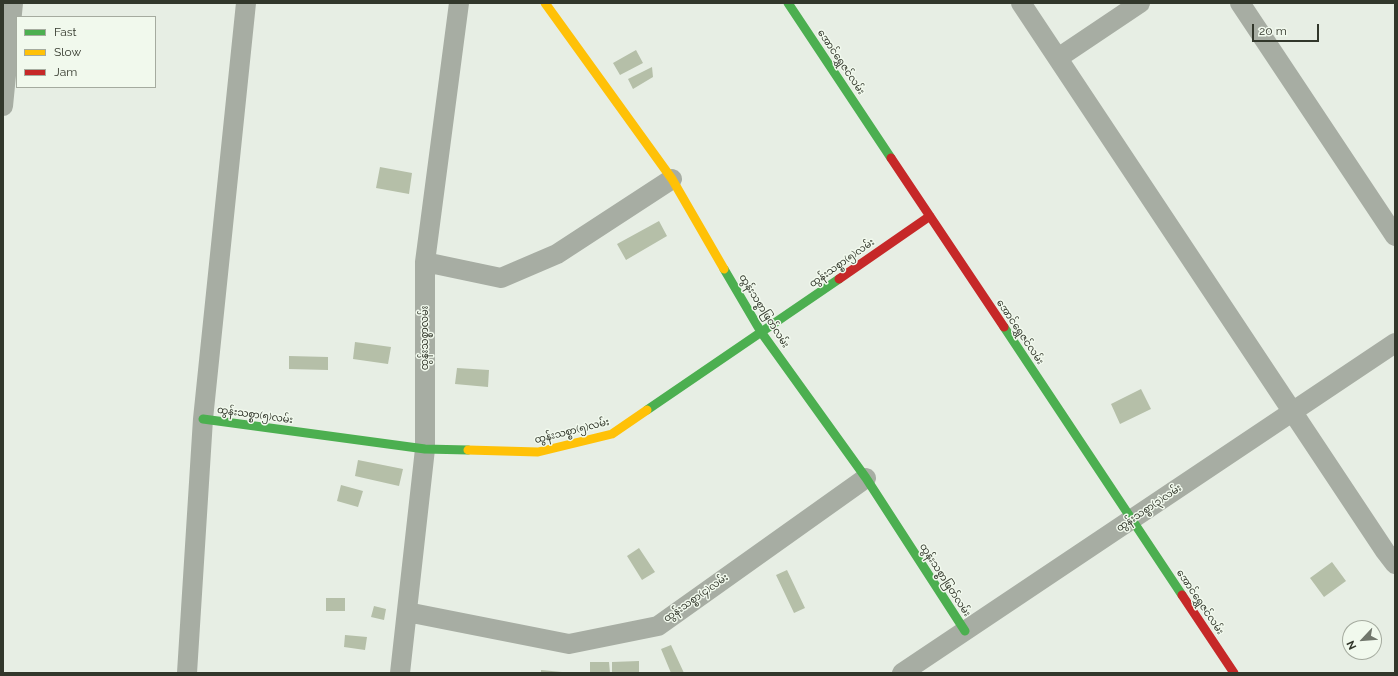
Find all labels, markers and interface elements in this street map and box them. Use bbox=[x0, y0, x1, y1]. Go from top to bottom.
legend bbox=[16, 16, 156, 88]
scale bar bbox=[1254, 16, 1321, 42]
text: 20 m bbox=[1259, 24, 1287, 38]
text: Fast bbox=[54, 25, 77, 39]
street label: အောင်ရွှေဇင်လမ်း bbox=[815, 27, 867, 97]
text: Slow bbox=[54, 45, 81, 59]
text: Jam bbox=[54, 65, 77, 79]
street label: ထွန်းသစ္စာ(၅)လမ်း bbox=[807, 236, 877, 290]
street label: ထွန်းသစ္စာဖြတ်လမ်း bbox=[736, 272, 792, 350]
street label: အောင်ရွှေဇင်လမ်း bbox=[994, 297, 1046, 367]
street label: ထွန်းသစ္စာလမ်း bbox=[419, 306, 431, 370]
street label: ထွန်းသစ္စာ(၅)လမ်း bbox=[216, 404, 294, 426]
street label: ထွန်းသစ္စာ(၅)လမ်း bbox=[533, 416, 611, 446]
street label: ထွန်းသစ္စာ(၃)လမ်း bbox=[1114, 482, 1184, 534]
street label: ထွန်းသစ္စာဖြတ်လမ်း bbox=[917, 541, 973, 619]
street label: အောင်ရွှေဇင်လမ်း bbox=[1174, 567, 1226, 637]
street label: ထွန်းသစ္စာ(၄)လမ်း bbox=[661, 571, 731, 625]
north arrow bbox=[1342, 620, 1382, 660]
text: N bbox=[1344, 638, 1359, 652]

